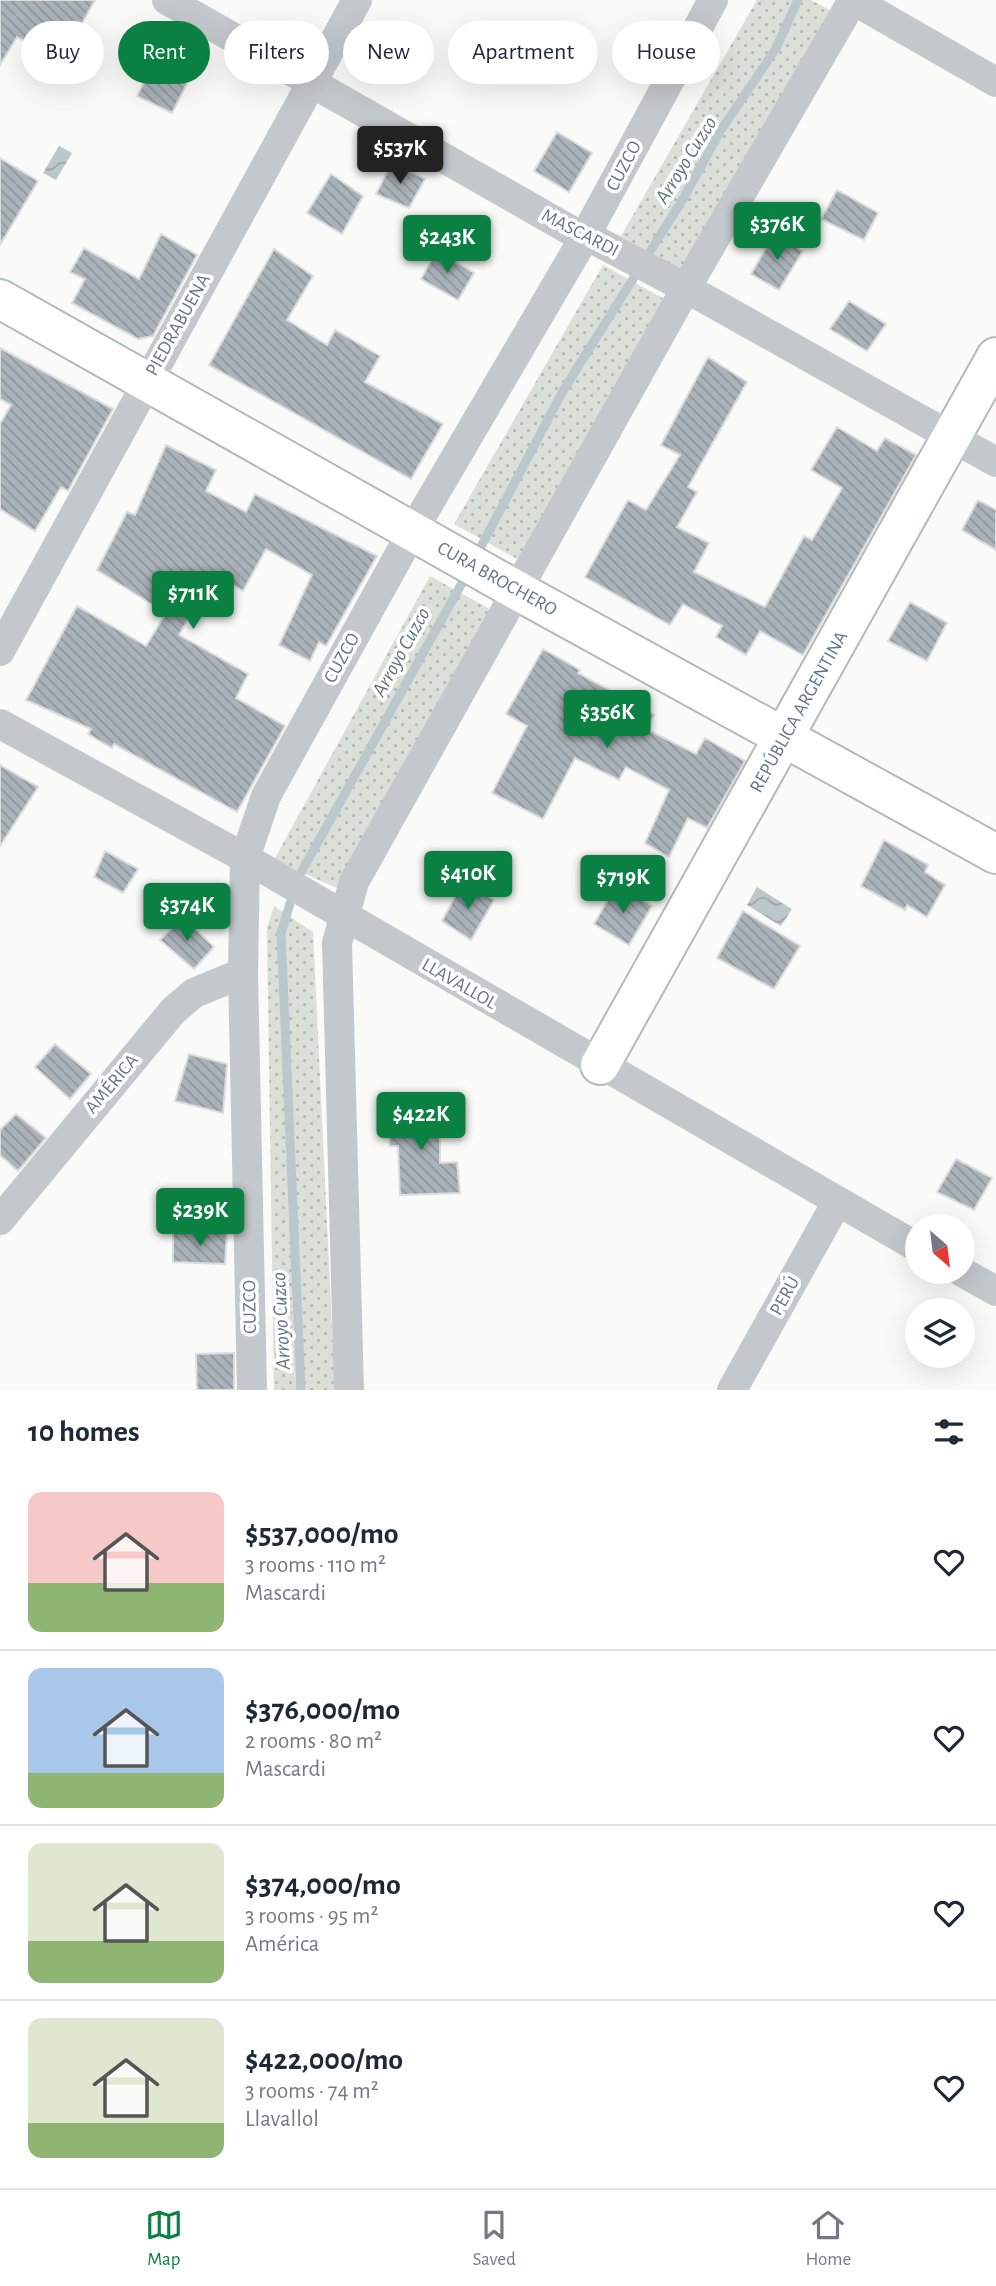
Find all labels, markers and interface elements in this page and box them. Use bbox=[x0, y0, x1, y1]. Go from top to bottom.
chip: Buy bbox=[21, 21, 104, 84]
chip: Rent bbox=[118, 21, 210, 84]
chip: Filters bbox=[224, 21, 329, 84]
chip: New bbox=[343, 21, 434, 84]
chip: Apartment bbox=[448, 21, 598, 84]
chip: House bbox=[612, 21, 720, 84]
water label: Arroyo Cuzco bbox=[651, 113, 721, 208]
pin: $537K bbox=[351, 127, 449, 186]
text: $537K bbox=[373, 137, 427, 160]
street label: CUZCO bbox=[603, 138, 645, 194]
pin: $376K bbox=[728, 202, 826, 262]
street label: MASCARDI bbox=[538, 206, 622, 260]
text: $376K bbox=[750, 213, 804, 236]
pin: $243K bbox=[398, 216, 496, 275]
text: $243K bbox=[419, 226, 475, 249]
street label: PIEDRABUENA bbox=[142, 271, 214, 379]
street label: CURA BROCHERO bbox=[434, 538, 560, 620]
pin: $711K bbox=[144, 572, 242, 631]
text: $711K bbox=[168, 582, 218, 605]
water label: Arroyo Cuzco bbox=[368, 604, 434, 701]
street label: REPÚBLICA ARGENTINA bbox=[745, 627, 851, 796]
street label: CUZCO bbox=[321, 630, 363, 686]
pin: $356K bbox=[558, 690, 656, 750]
text: $356K bbox=[580, 701, 634, 724]
pin: $410K bbox=[419, 852, 517, 911]
pin: $719K bbox=[574, 856, 672, 915]
text: $410K bbox=[440, 862, 496, 885]
text: $719K bbox=[596, 866, 650, 889]
pin: $374K bbox=[138, 884, 236, 943]
text: $374K bbox=[159, 894, 215, 917]
street label: LLAVALLOL bbox=[418, 955, 500, 1013]
street label: AMÉRICA bbox=[80, 1049, 142, 1117]
pin: $422K bbox=[372, 1092, 470, 1152]
text: $422K bbox=[392, 1103, 450, 1126]
pin: $239K bbox=[151, 1188, 249, 1248]
text: $239K bbox=[172, 1199, 228, 1222]
north arrow bbox=[905, 1214, 975, 1284]
map controls bbox=[905, 1214, 975, 1368]
water label: Arroyo Cuzco bbox=[268, 1272, 294, 1371]
street label: PERÚ bbox=[765, 1272, 803, 1319]
street label: CUZCO bbox=[240, 1280, 260, 1334]
button: layers bbox=[905, 1298, 975, 1368]
icon: filters bbox=[930, 1413, 968, 1451]
text: 10 homes bbox=[28, 1417, 139, 1447]
text: $537,000/mo bbox=[245, 1519, 399, 1549]
icon: home bbox=[84, 1520, 168, 1604]
icon: heart bbox=[930, 1543, 968, 1581]
text: 3 rooms · 110 m² bbox=[245, 1554, 386, 1577]
text: Mascardi bbox=[245, 1582, 326, 1605]
text: $376,000/mo bbox=[245, 1695, 400, 1725]
icon: home bbox=[84, 1696, 168, 1780]
icon: heart bbox=[930, 1719, 968, 1757]
text: 2 rooms · 80 m² bbox=[245, 1730, 382, 1753]
text: Mascardi bbox=[245, 1758, 326, 1781]
text: $374,000/mo bbox=[245, 1870, 401, 1900]
icon: home bbox=[84, 1871, 168, 1955]
icon: heart bbox=[930, 1894, 968, 1932]
text: 3 rooms · 95 m² bbox=[245, 1905, 378, 1928]
text: América bbox=[245, 1933, 319, 1956]
text: $422,000/mo bbox=[245, 2045, 403, 2075]
icon: home bbox=[84, 2046, 168, 2130]
icon: heart bbox=[930, 2069, 968, 2107]
text: 3 rooms · 74 m² bbox=[245, 2080, 379, 2103]
text: Llavallol bbox=[245, 2108, 319, 2131]
tab: Map bbox=[145, 2206, 183, 2271]
tab: Saved bbox=[472, 2206, 516, 2271]
tab: Home bbox=[805, 2206, 851, 2271]

